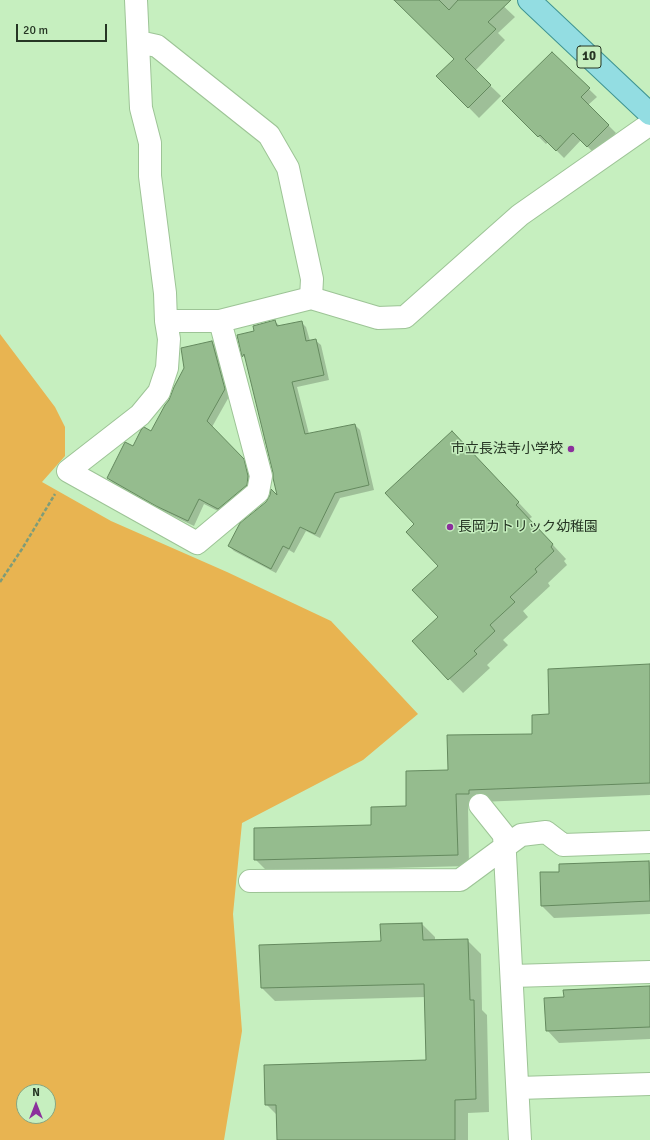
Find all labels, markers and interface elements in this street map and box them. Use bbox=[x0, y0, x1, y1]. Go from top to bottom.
scale bar bbox=[18, 16, 109, 42]
text: 20 m bbox=[23, 23, 48, 38]
road number: 10 bbox=[577, 46, 601, 68]
place label: 市立長法寺小学校 bbox=[451, 441, 563, 457]
marker: 市立長法寺小学校 bbox=[566, 444, 576, 454]
place label: 長岡カトリック幼稚園 bbox=[458, 519, 598, 535]
marker: 長岡カトリック幼稚園 bbox=[445, 522, 455, 532]
north arrow bbox=[16, 1084, 56, 1124]
text: N bbox=[32, 1086, 40, 1099]

